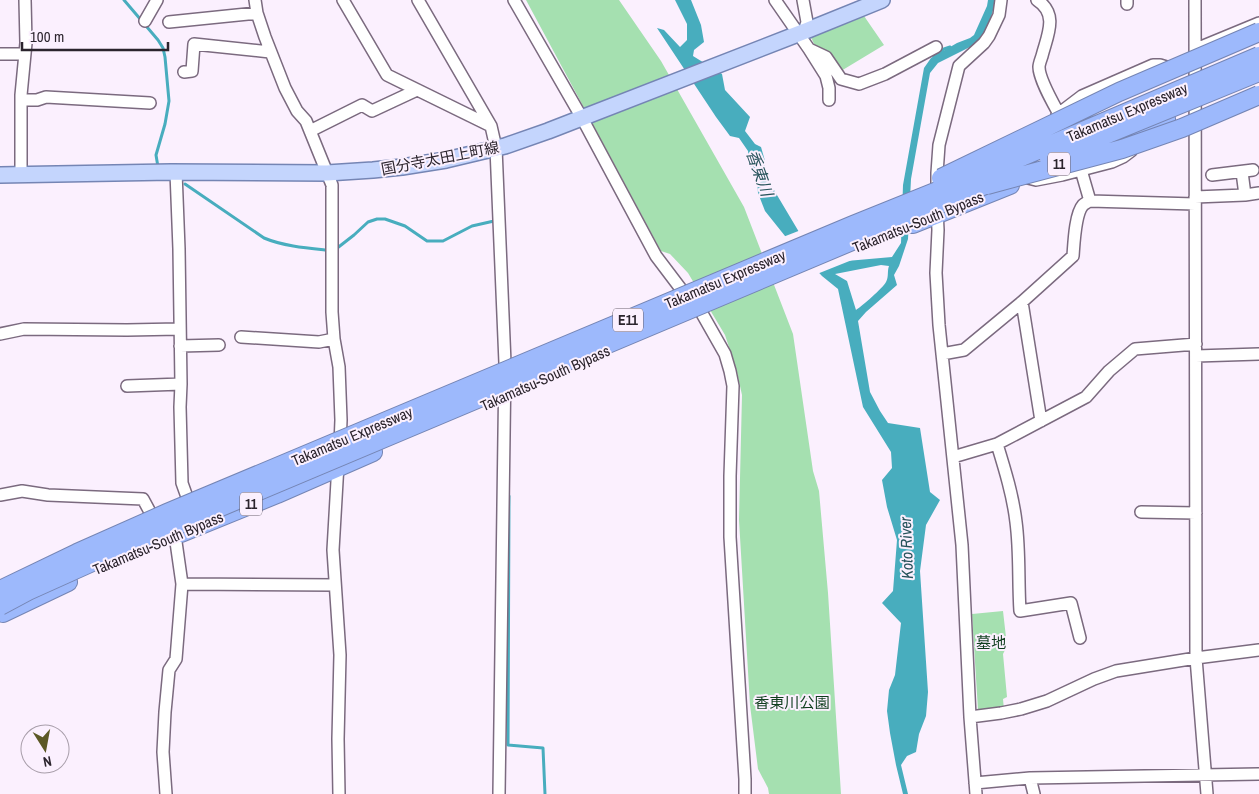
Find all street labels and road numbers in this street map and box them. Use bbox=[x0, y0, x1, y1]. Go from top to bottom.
street label: Takamatsu Expressway bbox=[1063, 77, 1191, 147]
street label: 国分寺太田上町線 bbox=[379, 136, 501, 180]
road number: 11 bbox=[1048, 152, 1070, 175]
street label: Takamatsu-South Bypass bbox=[849, 186, 987, 258]
street label: Takamatsu Expressway bbox=[661, 244, 789, 314]
road number: E11 bbox=[613, 308, 643, 332]
street label: Takamatsu-South Bypass bbox=[477, 340, 613, 416]
street label: Takamatsu Expressway bbox=[288, 401, 416, 471]
road number: 11 bbox=[240, 492, 262, 516]
street label: Takamatsu-South Bypass bbox=[90, 506, 226, 580]

